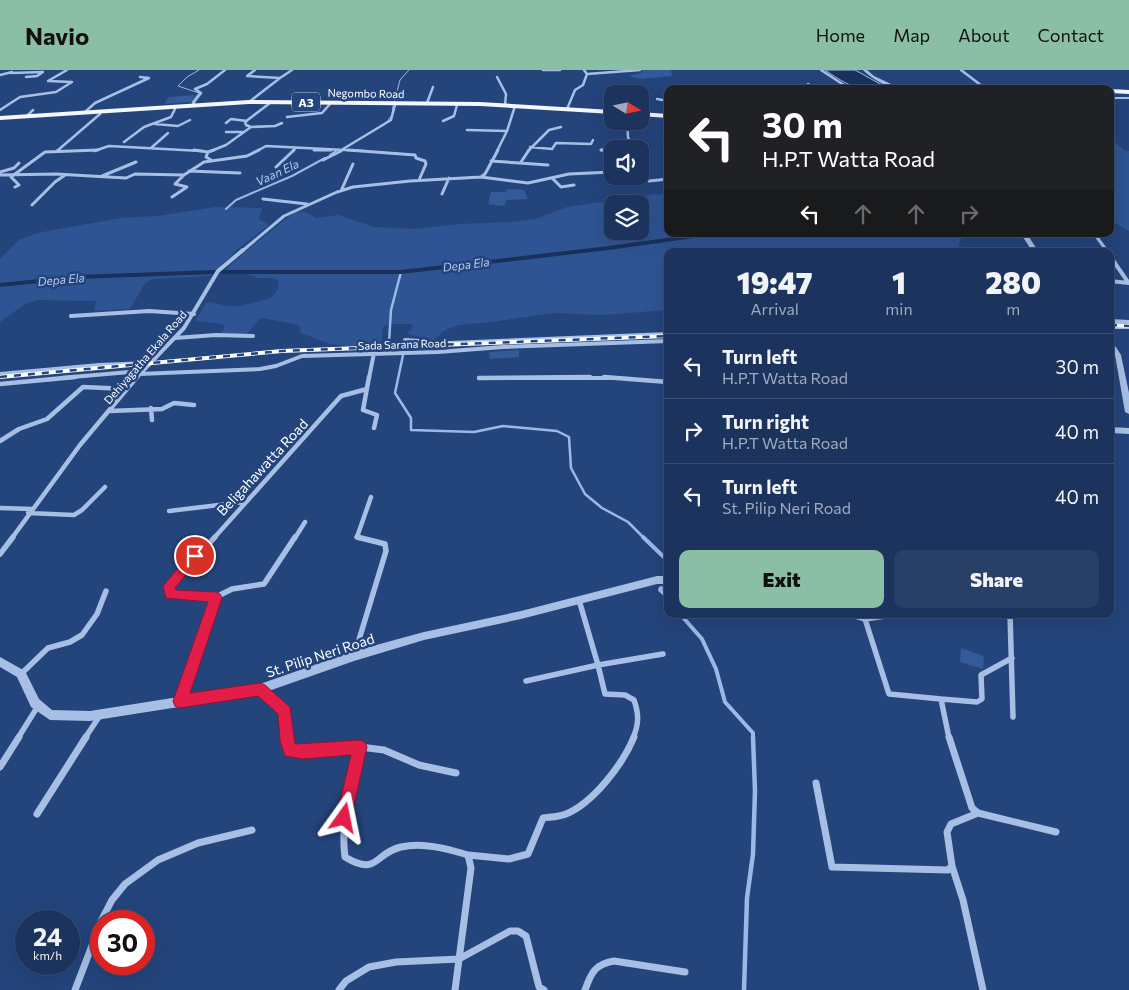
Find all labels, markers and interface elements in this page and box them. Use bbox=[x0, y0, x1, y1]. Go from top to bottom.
text: Navio bbox=[25, 21, 89, 50]
text: Home bbox=[816, 24, 865, 46]
text: Map bbox=[893, 24, 930, 46]
text: About bbox=[958, 24, 1010, 46]
text: Contact bbox=[1038, 24, 1104, 46]
north arrow bbox=[604, 85, 649, 130]
map controls bbox=[604, 85, 649, 240]
street label: Negombo Road bbox=[327, 86, 405, 100]
road number: A3 bbox=[292, 92, 320, 112]
text: 30 m bbox=[762, 102, 843, 145]
icon: left bbox=[679, 105, 744, 170]
button: sound bbox=[604, 140, 649, 185]
text: H.P.T Watta Road bbox=[762, 145, 935, 172]
water label: Vaan Ela bbox=[253, 156, 301, 188]
button: layers bbox=[604, 195, 649, 240]
icon: left bbox=[796, 200, 824, 228]
icon: ahead bbox=[849, 200, 877, 228]
icon: ahead bbox=[902, 200, 930, 228]
icon: right bbox=[955, 200, 983, 228]
water label: Depa Ela bbox=[442, 254, 490, 274]
text: 19:47 bbox=[737, 263, 813, 300]
text: 1 bbox=[892, 263, 906, 300]
text: 280 bbox=[985, 263, 1041, 300]
water label: Depa Ela bbox=[37, 270, 85, 288]
text: Arrival bbox=[750, 299, 799, 318]
text: min bbox=[885, 299, 913, 318]
text: m bbox=[1006, 299, 1020, 318]
street label: Dehiyagatha Ekala Road bbox=[101, 308, 189, 406]
street label: Sada Sarana Road bbox=[358, 336, 446, 352]
text: Turn left bbox=[722, 345, 797, 368]
icon: left bbox=[679, 352, 707, 380]
text: 30 m bbox=[1056, 355, 1099, 378]
text: H.P.T Watta Road bbox=[722, 368, 848, 387]
text: Turn right bbox=[722, 410, 809, 433]
street label: Beligahawatta Road bbox=[213, 415, 311, 519]
icon: right bbox=[679, 417, 707, 445]
text: 40 m bbox=[1055, 420, 1099, 443]
text: H.P.T Watta Road bbox=[722, 433, 848, 452]
text: Turn left bbox=[722, 475, 797, 498]
icon: left bbox=[679, 482, 707, 510]
text: 40 m bbox=[1055, 485, 1099, 508]
text: St. Pilip Neri Road bbox=[722, 498, 851, 517]
pin bbox=[174, 535, 216, 577]
icon: arrive bbox=[181, 542, 209, 570]
button: Exit bbox=[679, 550, 884, 608]
button: Share bbox=[894, 550, 1099, 608]
street label: St. Pilip Neri Road bbox=[264, 629, 376, 681]
position arrow bbox=[317, 791, 369, 843]
speed limit sign: 30 bbox=[90, 910, 155, 975]
text: 24 bbox=[33, 921, 62, 951]
text: km/h bbox=[33, 948, 62, 962]

